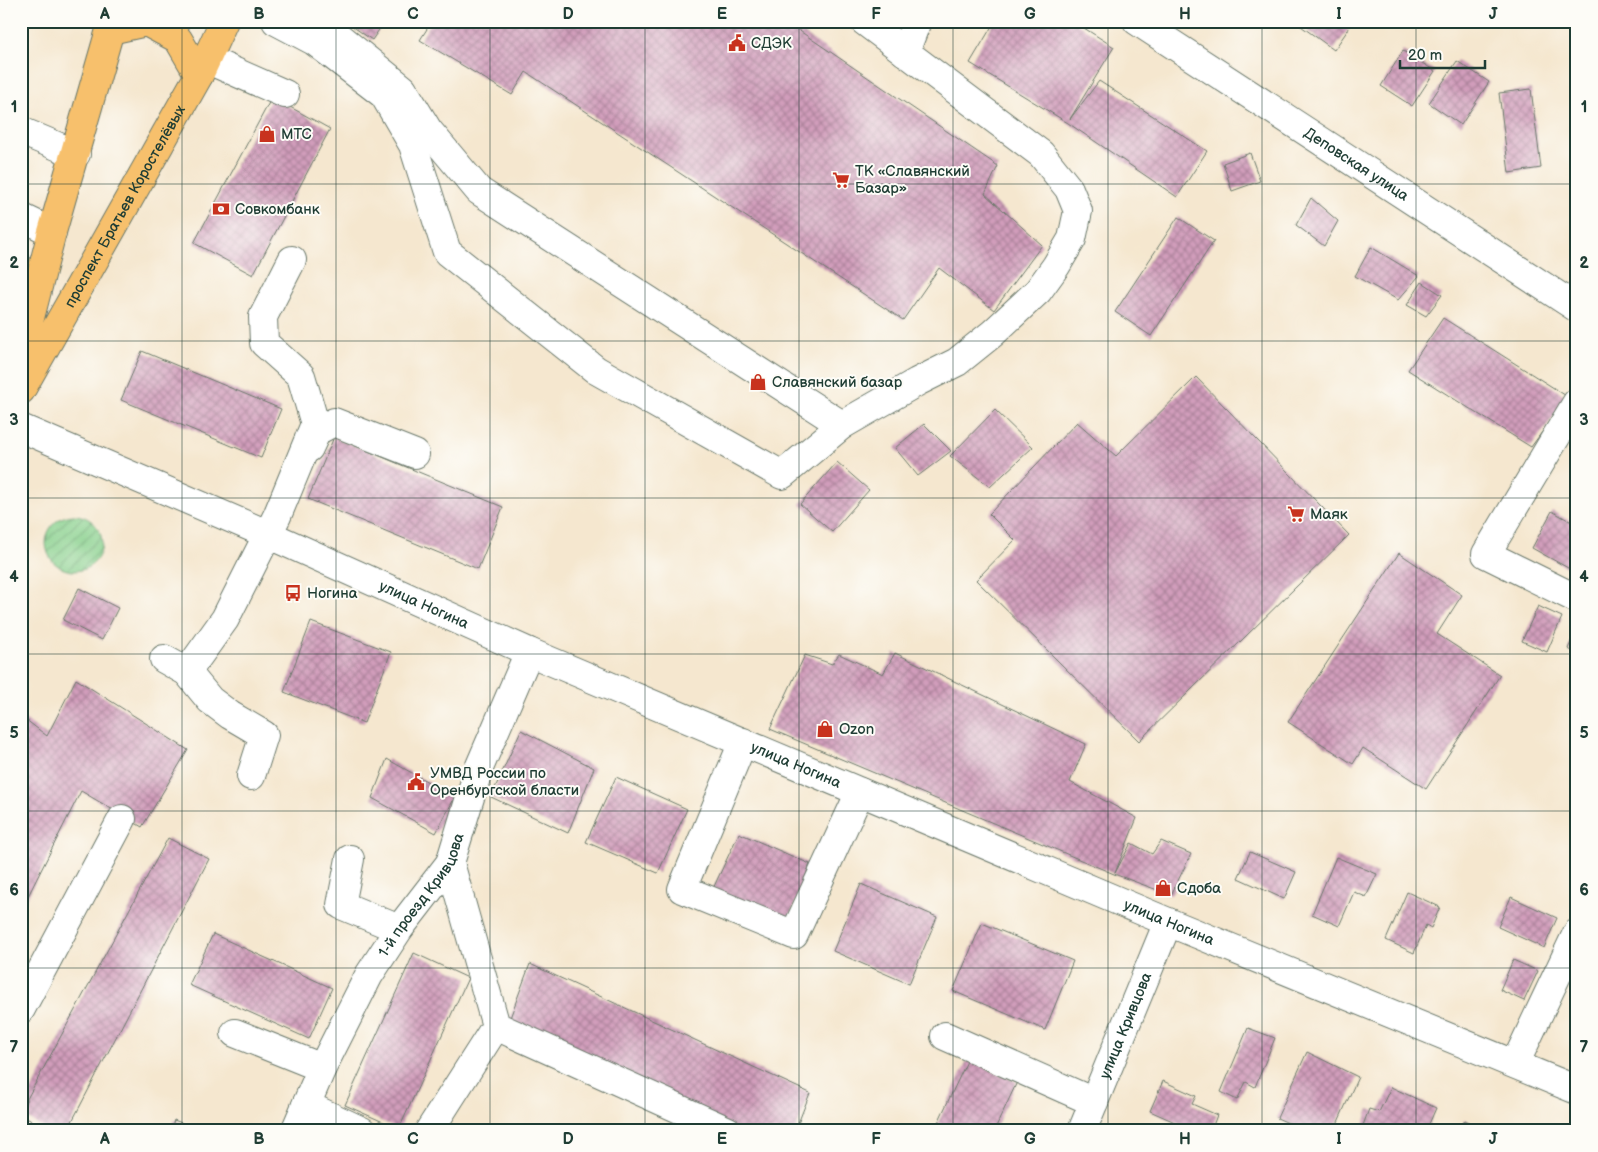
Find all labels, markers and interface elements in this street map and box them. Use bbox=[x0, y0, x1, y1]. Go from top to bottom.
text: A bbox=[99, 5, 110, 24]
text: B bbox=[253, 5, 265, 24]
text: C bbox=[407, 5, 419, 24]
text: D bbox=[562, 5, 574, 24]
text: E bbox=[717, 5, 727, 24]
text: F bbox=[871, 5, 881, 24]
text: G bbox=[1024, 5, 1036, 24]
text: H bbox=[1179, 5, 1191, 24]
text: I bbox=[1336, 5, 1342, 24]
text: J bbox=[1489, 5, 1498, 24]
public building icon: СДЭК bbox=[727, 33, 747, 53]
place label: СДЭК bbox=[751, 34, 792, 53]
scale bar bbox=[1400, 38, 1486, 70]
text: 20 m bbox=[1408, 46, 1442, 65]
text: 1 bbox=[11, 98, 17, 117]
text: 1 bbox=[1581, 98, 1587, 117]
street label: проспект Братьев Коростелёвых bbox=[60, 101, 190, 311]
street label: Деповская улица bbox=[1300, 123, 1413, 205]
shop icon: МТС bbox=[257, 124, 277, 144]
place label: МТС bbox=[281, 125, 312, 144]
place label: ТК «Славянский Базар» bbox=[855, 162, 970, 198]
supermarket icon: ТК «Славянский Базар» bbox=[831, 170, 851, 190]
bank icon: Совкомбанк bbox=[211, 199, 231, 219]
place label: Совкомбанк bbox=[235, 200, 320, 219]
text: 2 bbox=[9, 254, 19, 273]
text: 2 bbox=[1579, 254, 1589, 273]
shop icon: Славянский базар bbox=[748, 372, 768, 392]
place label: Славянский базар bbox=[772, 373, 903, 392]
text: 3 bbox=[9, 411, 19, 430]
text: 3 bbox=[1579, 411, 1589, 430]
supermarket icon: Маяк bbox=[1286, 504, 1306, 524]
place label: Маяк bbox=[1310, 505, 1348, 524]
text: 4 bbox=[9, 568, 19, 587]
text: 4 bbox=[1579, 568, 1589, 587]
street label: улица Ногина bbox=[376, 576, 472, 633]
bus stop icon: Ногина bbox=[283, 583, 303, 603]
place label: Ногина bbox=[307, 584, 358, 603]
shop icon: Ozon bbox=[815, 719, 835, 739]
place label: Ozon bbox=[839, 720, 874, 739]
text: 5 bbox=[9, 724, 19, 743]
text: 5 bbox=[1579, 724, 1589, 743]
street label: улица Ногина bbox=[748, 737, 844, 792]
place label: УМВД России по Оренбургской бласти bbox=[430, 764, 579, 800]
public building icon: УМВД России по Оренбургской бласти bbox=[406, 772, 426, 792]
street label: 1-й проезд Кривцова bbox=[374, 831, 468, 961]
shop icon: Сдоба bbox=[1153, 878, 1173, 898]
place label: Сдоба bbox=[1177, 879, 1221, 898]
text: 6 bbox=[9, 881, 19, 900]
text: 6 bbox=[1579, 881, 1589, 900]
street label: улица Ногина bbox=[1121, 895, 1217, 950]
street label: улица Кривцова bbox=[1095, 969, 1156, 1082]
text: 7 bbox=[10, 1038, 19, 1057]
text: 7 bbox=[1580, 1038, 1589, 1057]
text: A bbox=[99, 1130, 110, 1149]
text: B bbox=[253, 1130, 265, 1149]
text: C bbox=[407, 1130, 419, 1149]
text: D bbox=[562, 1130, 574, 1149]
text: E bbox=[717, 1130, 727, 1149]
text: F bbox=[871, 1130, 881, 1149]
text: G bbox=[1024, 1130, 1036, 1149]
text: H bbox=[1179, 1130, 1191, 1149]
text: I bbox=[1336, 1130, 1342, 1149]
text: J bbox=[1489, 1130, 1498, 1149]

